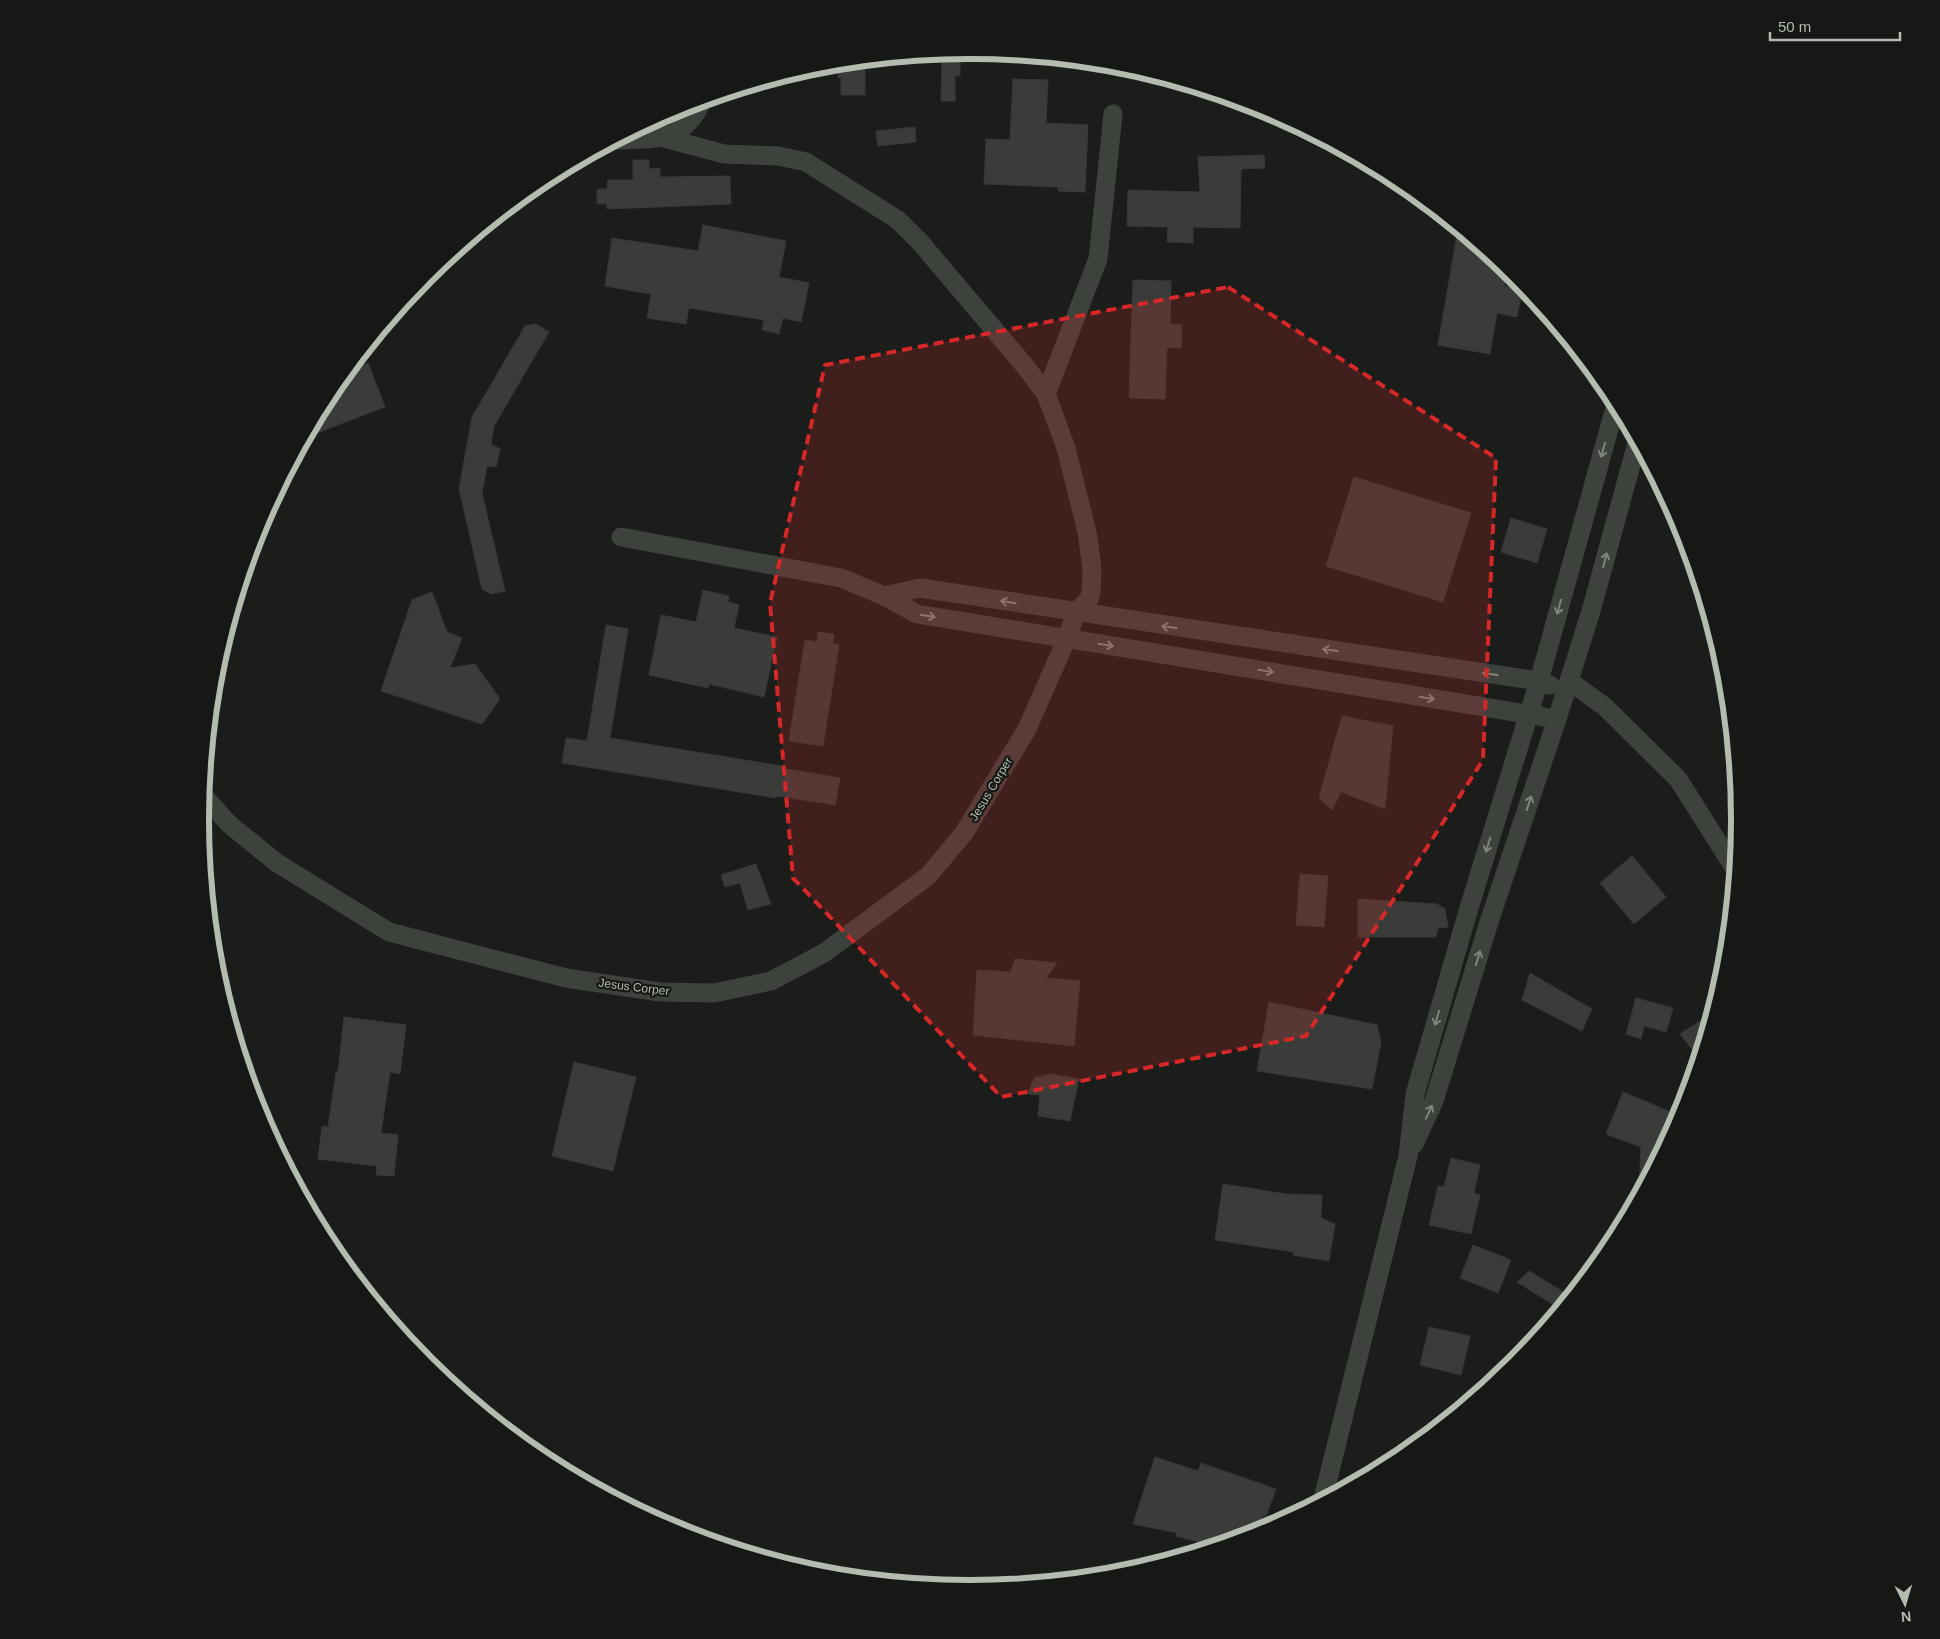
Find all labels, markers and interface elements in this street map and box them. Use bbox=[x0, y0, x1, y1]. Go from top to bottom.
scale bar bbox=[1770, 10, 1900, 42]
text: 50 m bbox=[1778, 18, 1811, 35]
one-way arrow bbox=[1598, 442, 1607, 458]
one-way arrow bbox=[1600, 553, 1610, 569]
one-way arrow bbox=[1001, 597, 1017, 607]
one-way arrow bbox=[1554, 599, 1564, 615]
one-way arrow bbox=[920, 611, 936, 621]
one-way arrow bbox=[1161, 621, 1177, 631]
one-way arrow bbox=[1098, 640, 1114, 650]
one-way arrow bbox=[1322, 645, 1338, 655]
one-way arrow bbox=[1258, 667, 1274, 677]
one-way arrow bbox=[1483, 669, 1499, 679]
one-way arrow bbox=[1418, 693, 1434, 703]
street label: Jesus Corper bbox=[967, 755, 1015, 823]
one-way arrow bbox=[1525, 796, 1534, 811]
one-way arrow bbox=[1483, 837, 1493, 853]
one-way arrow bbox=[1474, 950, 1484, 966]
street label: Jesus Corper bbox=[598, 976, 670, 998]
one-way arrow bbox=[1432, 1009, 1441, 1025]
one-way arrow bbox=[1425, 1105, 1434, 1120]
north arrow bbox=[1880, 1579, 1930, 1629]
text: N bbox=[1900, 1609, 1912, 1625]

